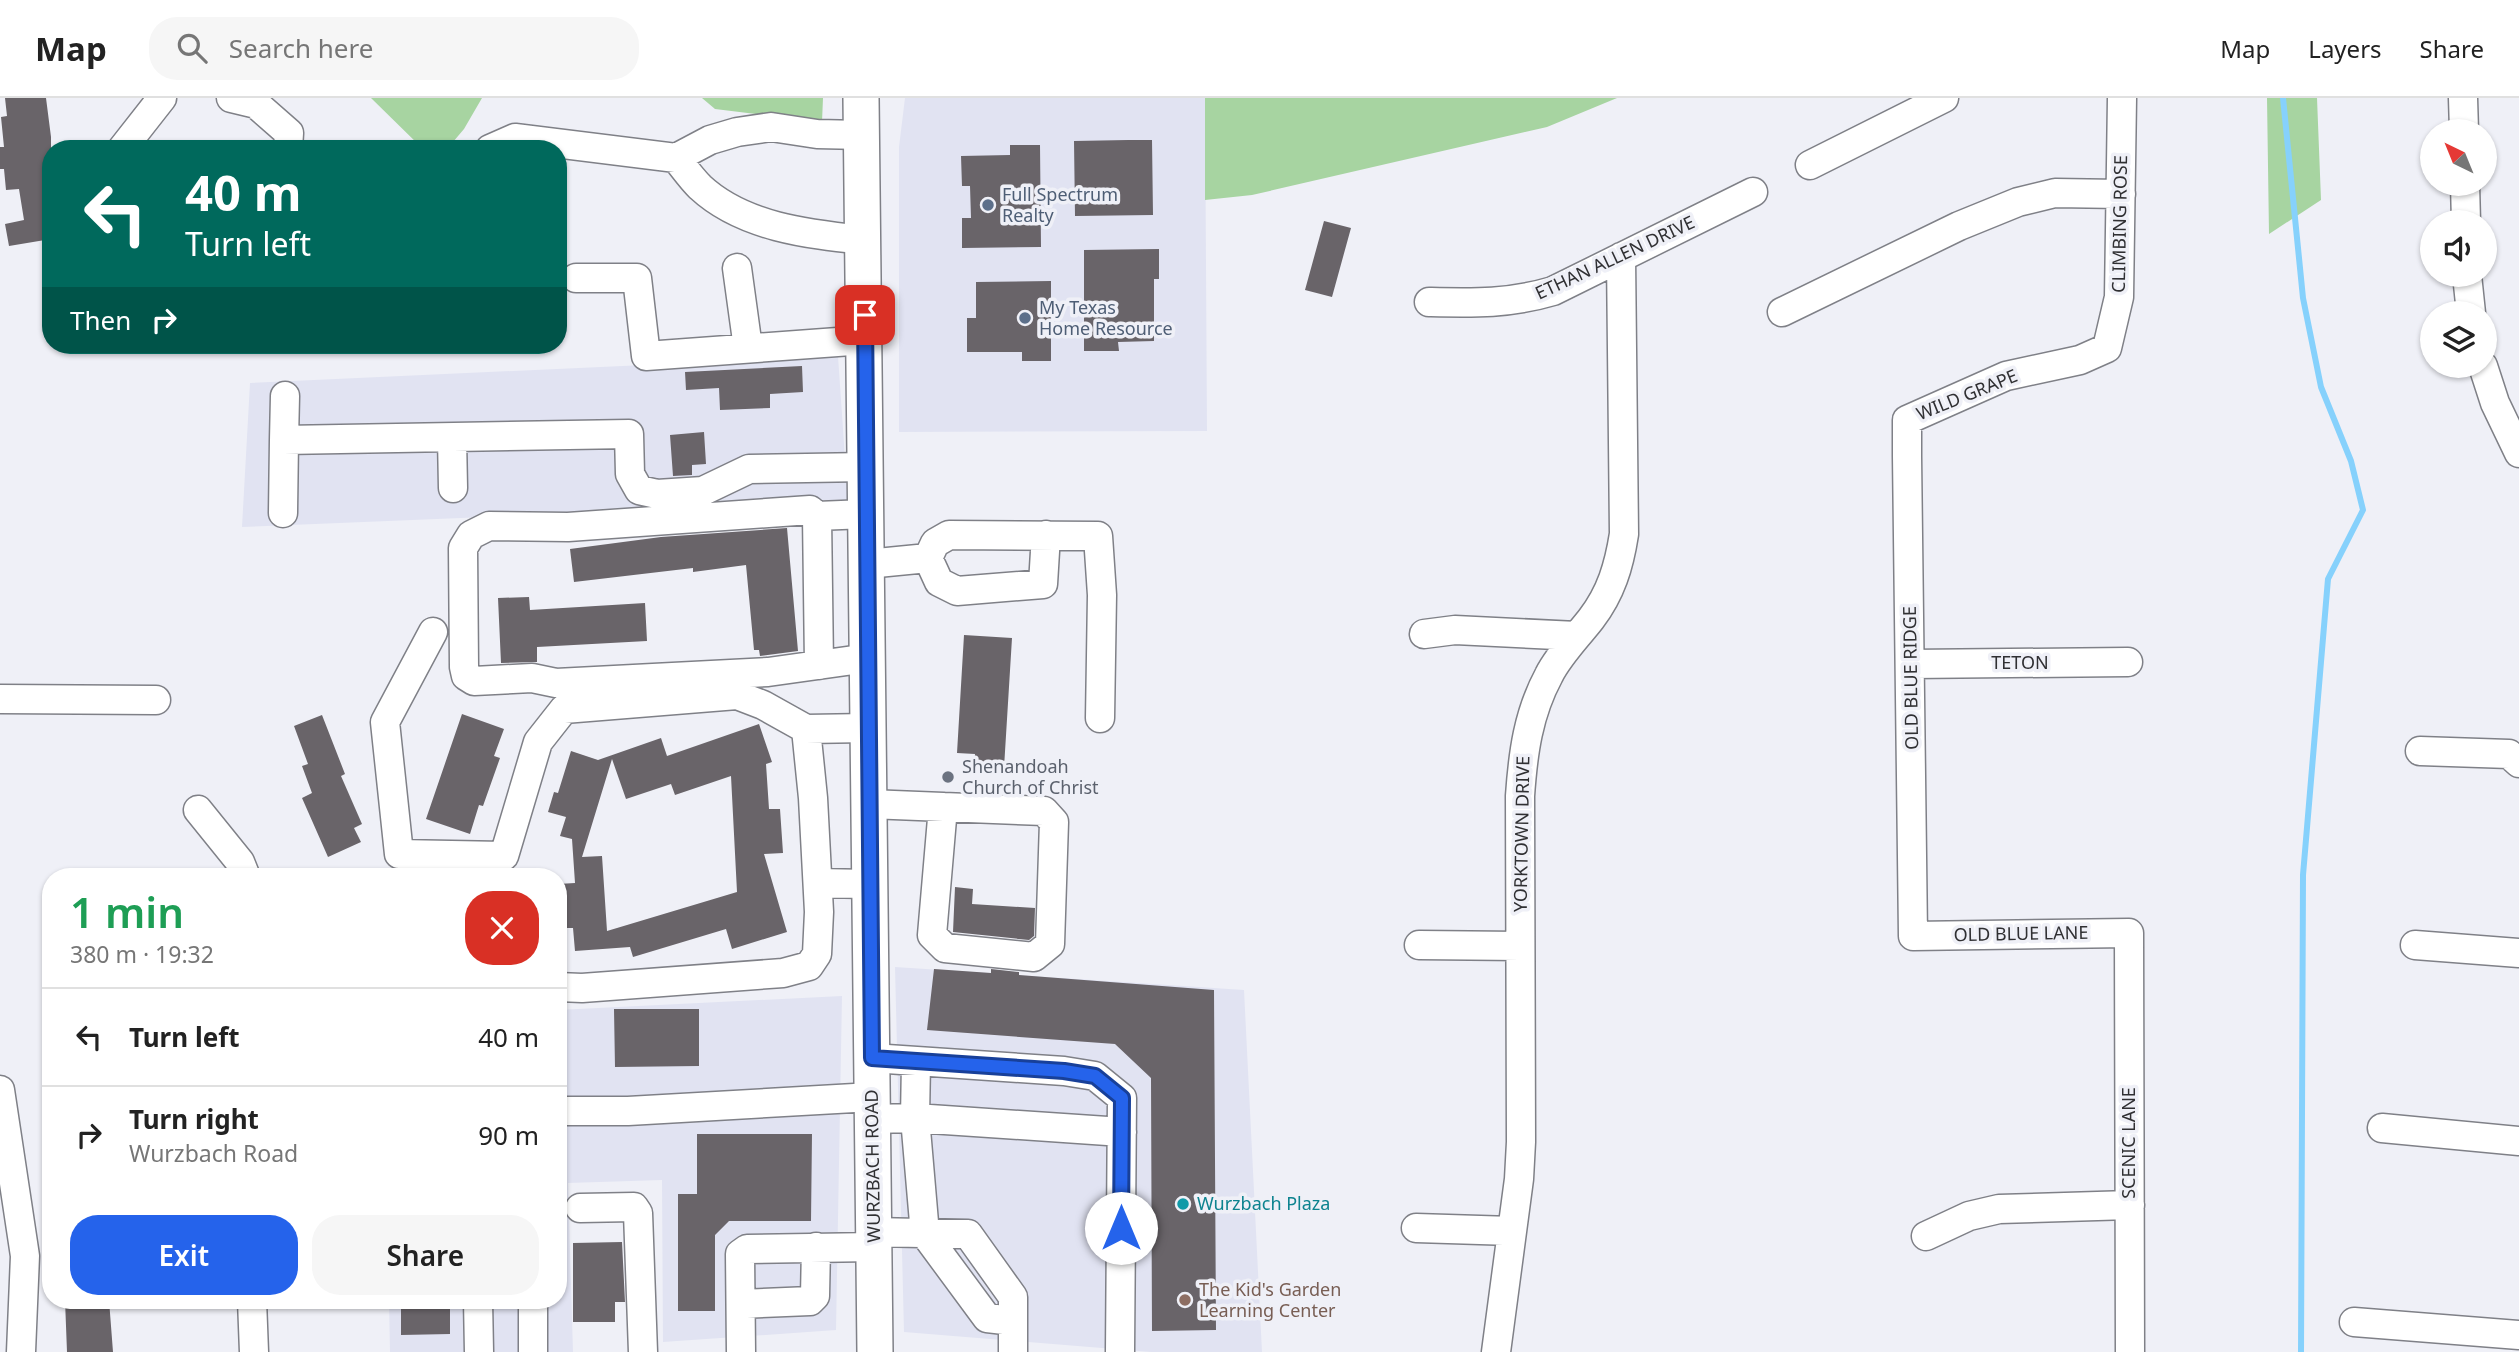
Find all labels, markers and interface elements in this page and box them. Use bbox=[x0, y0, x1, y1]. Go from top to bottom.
search box bbox=[149, 17, 639, 80]
text: Map bbox=[35, 26, 107, 71]
icon: search bbox=[173, 29, 211, 67]
text: Search here bbox=[229, 30, 373, 66]
text: Map bbox=[2220, 32, 2270, 65]
text: Layers bbox=[2308, 32, 2382, 65]
text: Share bbox=[2420, 32, 2484, 65]
north arrow bbox=[2420, 119, 2497, 196]
map controls bbox=[2420, 119, 2497, 378]
street label: CLIMBING ROSE bbox=[2106, 155, 2132, 293]
text: 40 m bbox=[185, 159, 302, 225]
icon: left bbox=[70, 168, 161, 259]
place label: Full Spectrum Realty bbox=[1002, 182, 1118, 227]
marker: Full Spectrum Realty bbox=[980, 197, 996, 213]
street label: ETHAN ALLEN DRIVE bbox=[1531, 210, 1698, 305]
button: sound bbox=[2420, 210, 2497, 287]
text: Turn left bbox=[185, 222, 311, 265]
pin bbox=[835, 285, 895, 345]
place label: My Texas Home Resource bbox=[1039, 295, 1173, 340]
icon: arrive bbox=[846, 296, 884, 334]
icon: right bbox=[145, 301, 183, 339]
button: layers bbox=[2420, 301, 2497, 378]
text: Then bbox=[70, 302, 131, 338]
marker: My Texas Home Resource bbox=[1017, 310, 1033, 326]
street label: WILD GRAPE bbox=[1913, 363, 2021, 425]
street label: OLD BLUE RIDGE bbox=[1897, 606, 1923, 750]
street label: TETON bbox=[1991, 650, 2049, 674]
place label: Shenandoah Church of Christ bbox=[962, 754, 1099, 799]
street label: YORKTOWN DRIVE bbox=[1508, 756, 1534, 912]
marker: Shenandoah Church of Christ bbox=[940, 769, 956, 785]
text: 1 min bbox=[70, 883, 184, 940]
button: close bbox=[465, 891, 539, 965]
street label: OLD BLUE LANE bbox=[1953, 920, 2089, 946]
text: 380 m · 19:32 bbox=[70, 938, 214, 970]
icon: left bbox=[70, 1018, 108, 1056]
text: Turn left bbox=[129, 1019, 240, 1055]
text: 40 m bbox=[478, 1019, 539, 1055]
street label: SCENIC LANE bbox=[2116, 1087, 2140, 1199]
street label: WURZBACH ROAD bbox=[859, 1089, 885, 1243]
text: Turn right bbox=[129, 1101, 259, 1137]
icon: right bbox=[70, 1116, 108, 1154]
text: 90 m bbox=[478, 1117, 539, 1153]
text: Wurzbach Road bbox=[129, 1137, 298, 1169]
position arrow bbox=[1084, 1191, 1158, 1265]
place label: Wurzbach Plaza bbox=[1197, 1191, 1330, 1215]
marker: Wurzbach Plaza bbox=[1175, 1196, 1191, 1212]
button: Exit bbox=[70, 1215, 298, 1295]
button: Share bbox=[312, 1215, 539, 1295]
place label: The Kid's Garden Learning Center bbox=[1199, 1277, 1341, 1322]
marker: The Kid's Garden Learning Center bbox=[1177, 1292, 1193, 1308]

